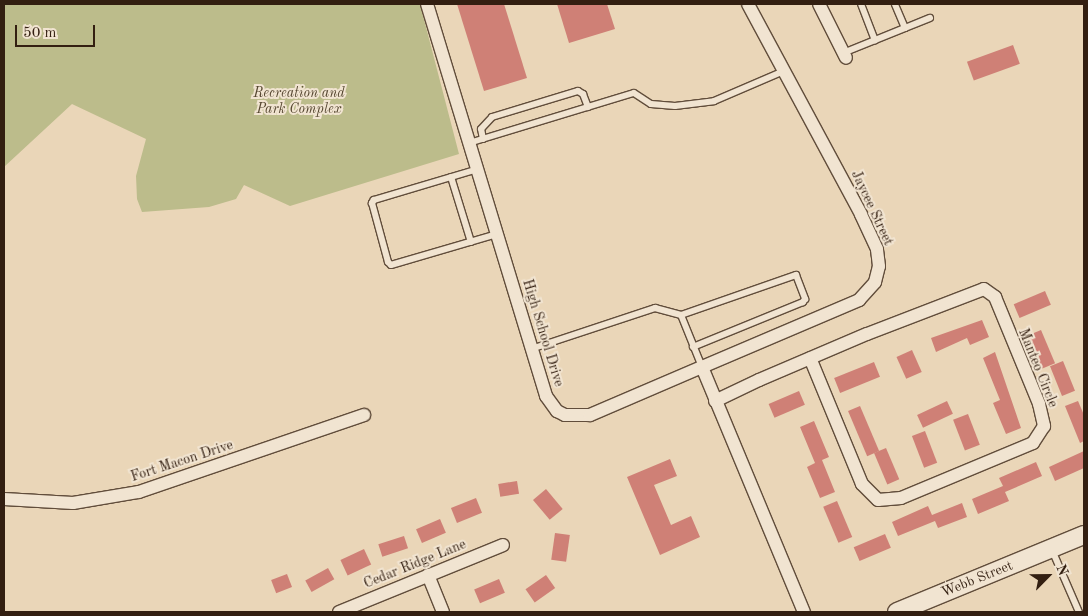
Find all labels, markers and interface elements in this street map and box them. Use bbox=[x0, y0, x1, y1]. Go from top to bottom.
scale bar bbox=[18, 15, 98, 47]
text: 50 m bbox=[23, 26, 57, 41]
park label: Recreation and Park Complex bbox=[253, 85, 345, 118]
street label: Jaycee Street bbox=[847, 168, 897, 248]
street label: High School Drive bbox=[519, 277, 567, 389]
street label: Manteo Circle bbox=[1015, 326, 1061, 410]
street label: Fort Macon Drive bbox=[129, 437, 235, 485]
street label: Cedar Ridge Lane bbox=[361, 536, 469, 592]
north arrow bbox=[1023, 551, 1073, 601]
street label: Webb Street bbox=[939, 557, 1015, 601]
text: N bbox=[1053, 562, 1070, 578]

